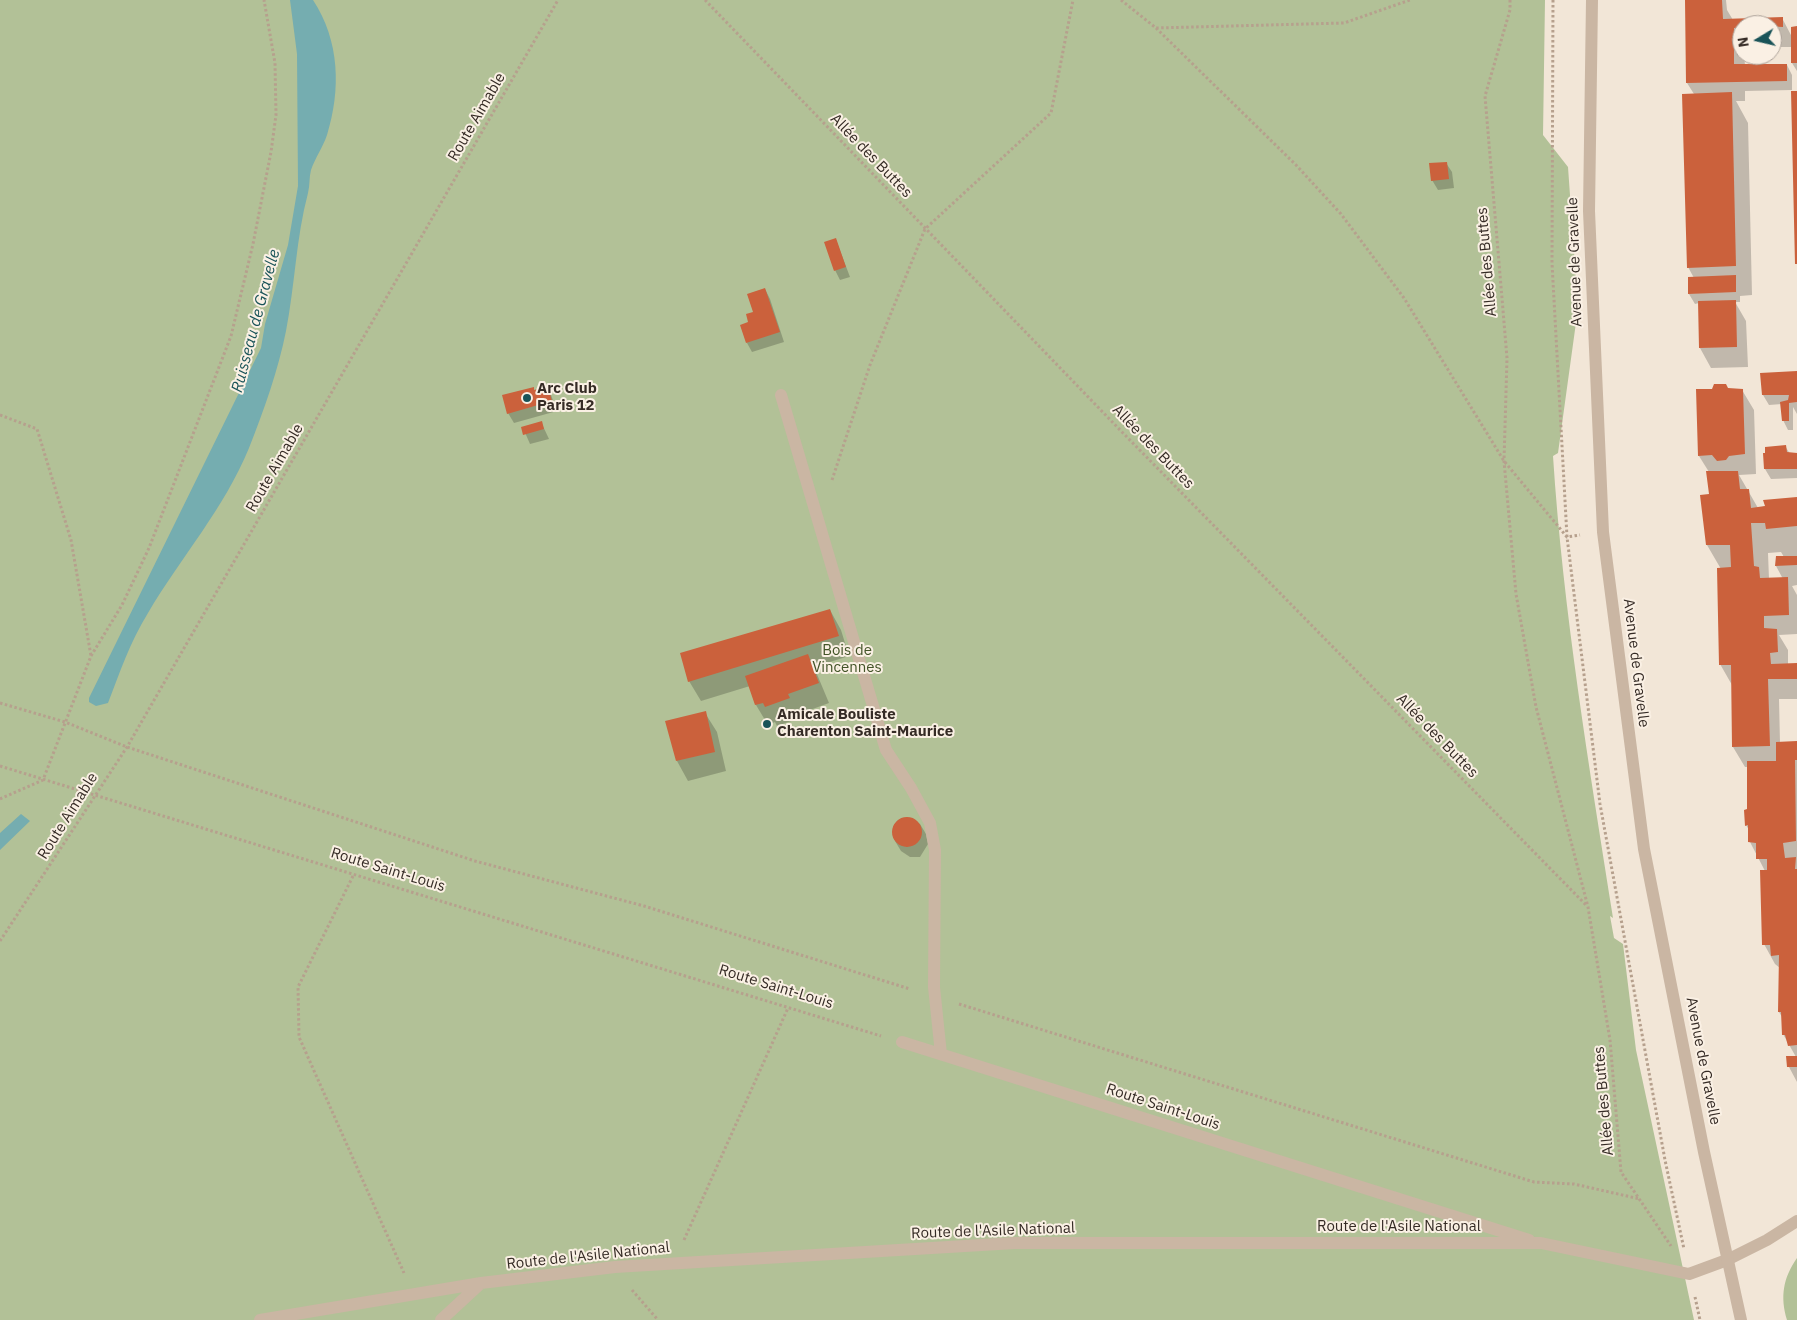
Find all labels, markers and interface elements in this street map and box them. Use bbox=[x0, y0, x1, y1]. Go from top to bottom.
north arrow bbox=[1732, 15, 1782, 65]
text: N bbox=[1733, 36, 1753, 49]
street label: Route Aimable bbox=[445, 70, 509, 164]
street label: Allée des Buttes bbox=[826, 110, 916, 202]
street label: Avenue de Gravelle bbox=[1564, 197, 1586, 327]
street label: Allée des Buttes bbox=[1473, 207, 1501, 317]
water label: Ruisseau de Gravelle bbox=[228, 247, 284, 395]
place label: Arc Club Paris 12 bbox=[537, 380, 597, 415]
marker: Arc Club Paris 12 bbox=[521, 392, 533, 404]
street label: Allée des Buttes bbox=[1108, 401, 1198, 493]
street label: Route Aimable bbox=[243, 421, 307, 515]
street label: Avenue de Gravelle bbox=[1619, 598, 1653, 728]
park label: Bois de Vincennes bbox=[812, 642, 882, 677]
street label: Allée des Buttes bbox=[1392, 690, 1482, 782]
place label: Amicale Bouliste Charenton Saint-Maurice bbox=[777, 706, 953, 741]
marker: Amicale Bouliste Charenton Saint-Maurice bbox=[761, 718, 773, 730]
street label: Route Aimable bbox=[34, 769, 102, 863]
street label: Route Saint-Louis bbox=[329, 844, 447, 896]
street label: Route Saint-Louis bbox=[717, 961, 835, 1013]
street label: Avenue de Gravelle bbox=[1682, 996, 1724, 1126]
street label: Allée des Buttes bbox=[1590, 1046, 1618, 1156]
street label: Route Saint-Louis bbox=[1104, 1080, 1222, 1134]
street label: Route de l'Asile National bbox=[1317, 1218, 1481, 1236]
street label: Route de l'Asile National bbox=[911, 1219, 1075, 1243]
street label: Route de l'Asile National bbox=[506, 1238, 670, 1274]

